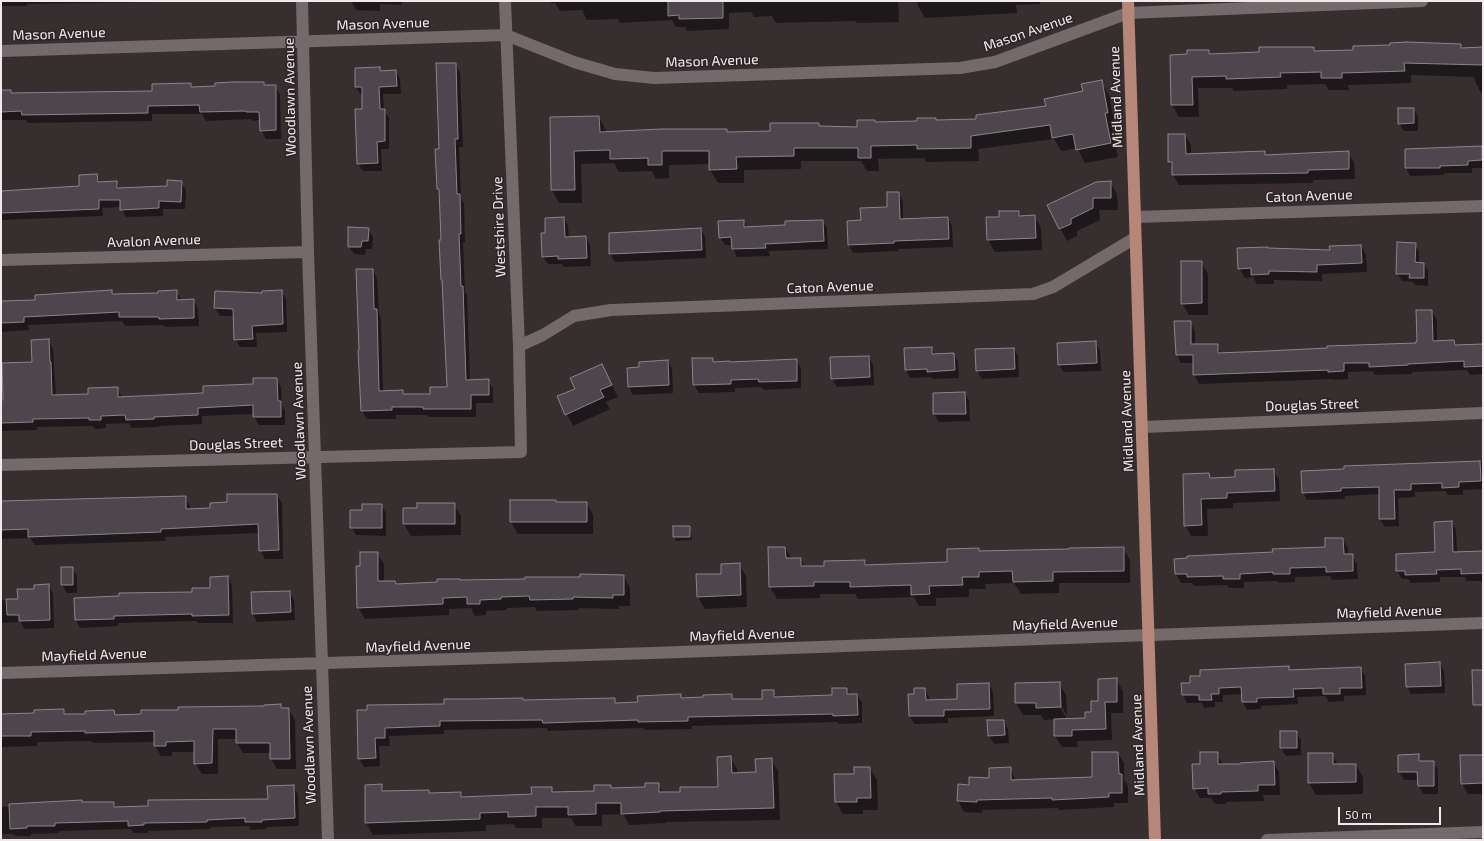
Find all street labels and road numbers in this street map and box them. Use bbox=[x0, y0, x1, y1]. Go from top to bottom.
street label: Mason Avenue bbox=[981, 9, 1075, 55]
street label: Mason Avenue bbox=[336, 14, 430, 34]
street label: Mason Avenue bbox=[12, 24, 106, 44]
street label: Woodlawn Avenue bbox=[281, 38, 299, 156]
street label: Midland Avenue bbox=[1106, 46, 1126, 148]
street label: Mason Avenue bbox=[665, 51, 759, 71]
street label: Westshire Drive bbox=[489, 176, 509, 278]
street label: Caton Avenue bbox=[1265, 186, 1353, 206]
street label: Avalon Avenue bbox=[107, 231, 201, 251]
street label: Caton Avenue bbox=[786, 277, 874, 297]
street label: Woodlawn Avenue bbox=[289, 361, 309, 481]
street label: Midland Avenue bbox=[1117, 370, 1137, 472]
street label: Douglas Street bbox=[1265, 395, 1359, 415]
street label: Douglas Street bbox=[189, 434, 283, 454]
street label: Mayfield Avenue bbox=[1336, 602, 1442, 622]
street label: Mayfield Avenue bbox=[1012, 614, 1118, 634]
street label: Mayfield Avenue bbox=[689, 625, 795, 645]
street label: Mayfield Avenue bbox=[365, 636, 471, 656]
street label: Mayfield Avenue bbox=[41, 645, 147, 665]
street label: Woodlawn Avenue bbox=[299, 685, 319, 805]
street label: Midland Avenue bbox=[1128, 694, 1148, 796]

